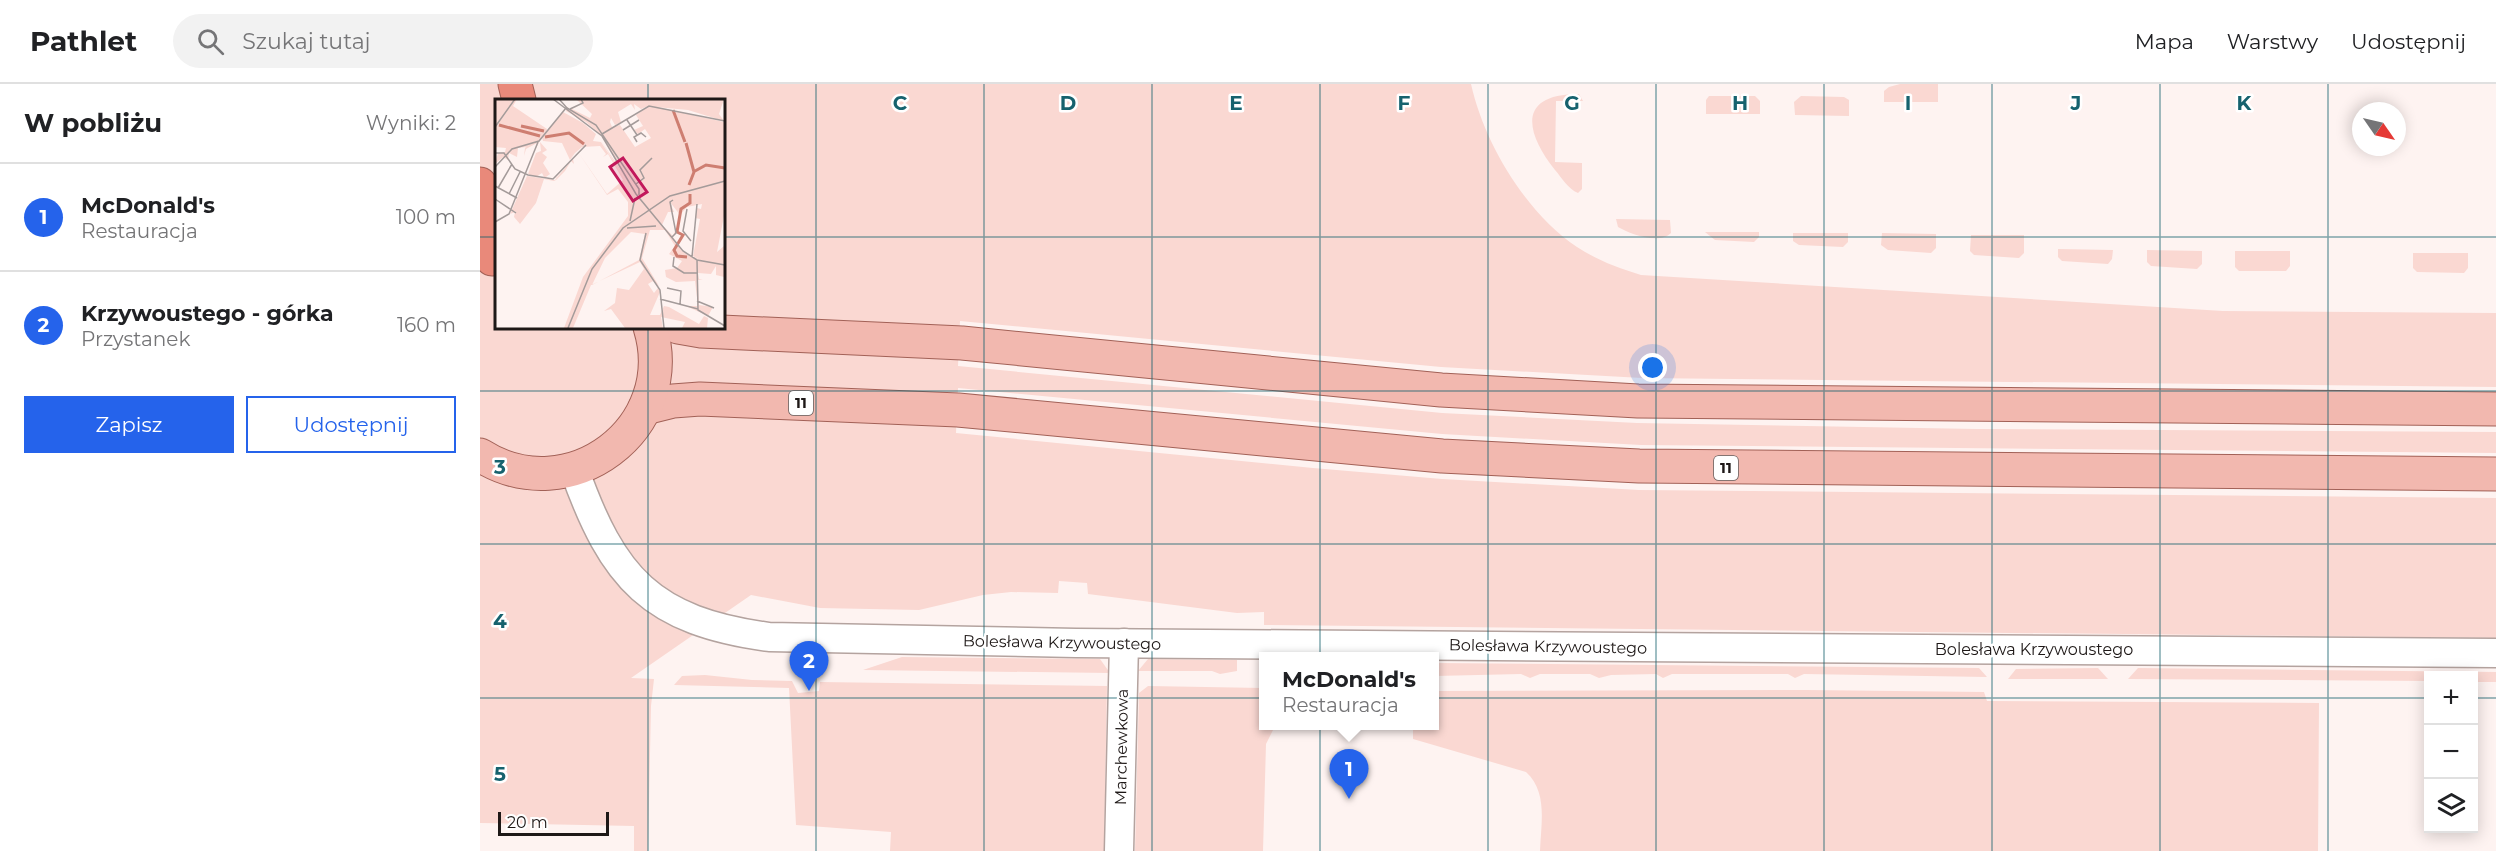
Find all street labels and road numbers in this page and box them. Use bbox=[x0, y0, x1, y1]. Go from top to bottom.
road number: 11 bbox=[789, 391, 813, 415]
road number: 11 bbox=[1714, 456, 1738, 480]
street label: Bolesława Krzywoustego bbox=[963, 631, 1161, 654]
street label: Bolesława Krzywoustego bbox=[1449, 635, 1647, 658]
street label: Bolesława Krzywoustego bbox=[1935, 640, 2133, 659]
street label: Marchewkowa bbox=[1111, 689, 1132, 805]

